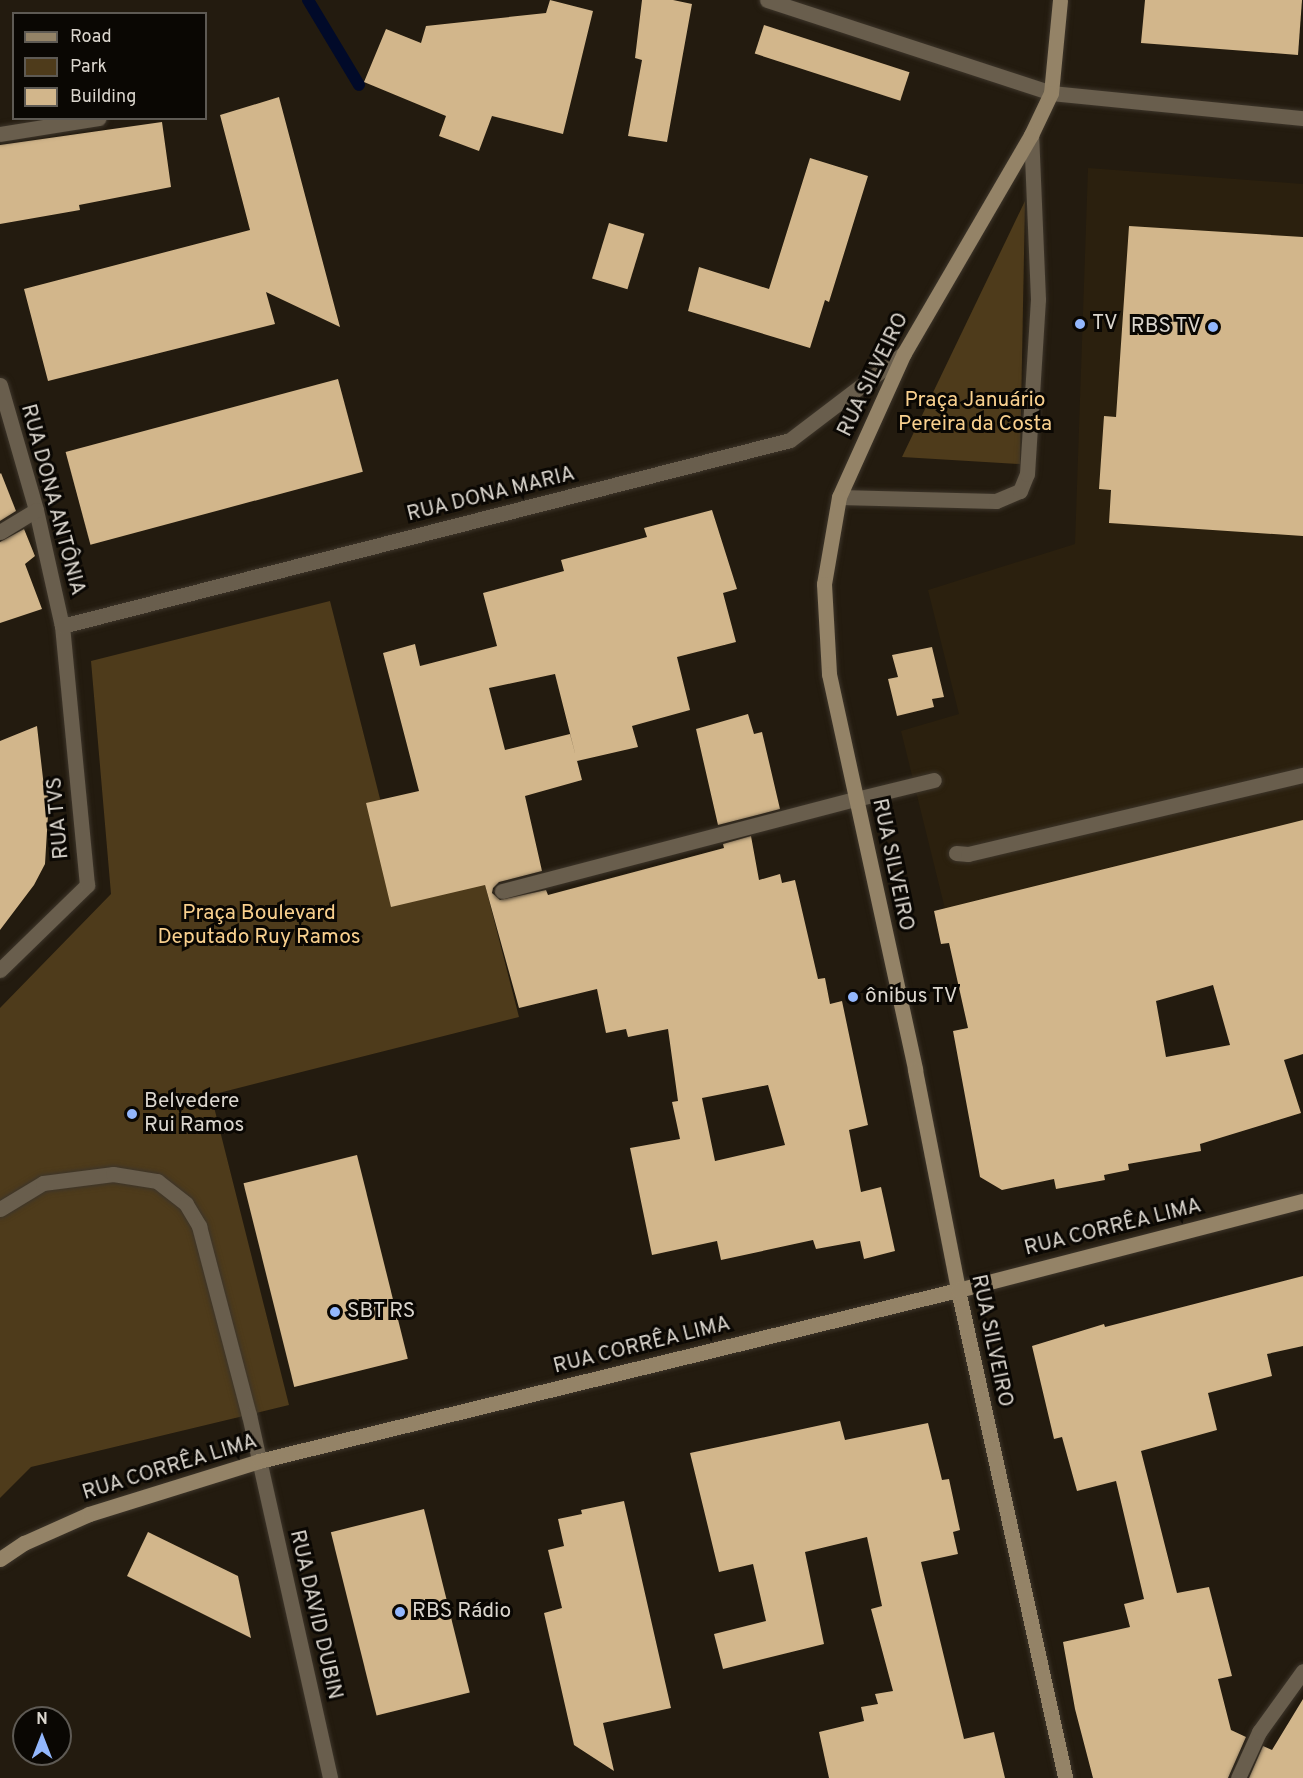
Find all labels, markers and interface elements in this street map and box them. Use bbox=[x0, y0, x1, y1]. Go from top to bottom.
legend bbox=[12, 12, 207, 120]
text: Road bbox=[70, 26, 112, 49]
text: Park bbox=[70, 56, 107, 79]
text: Building bbox=[70, 86, 136, 109]
street label: RUA SILVEIRO bbox=[833, 308, 915, 442]
place label: TV bbox=[1092, 311, 1118, 337]
place label: RBS TV bbox=[1130, 314, 1201, 340]
marker: TV bbox=[1073, 317, 1087, 331]
marker: RBS TV bbox=[1206, 320, 1220, 334]
park label: Praça Januário Pereira da Costa bbox=[898, 388, 1052, 438]
street label: RUA DONA ANTÔNIA bbox=[14, 400, 90, 600]
street label: RUA DONA MARIA bbox=[404, 462, 578, 528]
street label: RUA TVS bbox=[43, 775, 75, 861]
street label: RUA SILVEIRO bbox=[866, 796, 918, 934]
park label: Praça Boulevard Deputado Ruy Ramos bbox=[157, 901, 361, 951]
place label: ônibus TV bbox=[865, 984, 958, 1010]
marker: ônibus TV bbox=[846, 990, 860, 1004]
place label: Belvedere Rui Ramos bbox=[144, 1089, 244, 1139]
marker: Belvedere Rui Ramos bbox=[125, 1107, 139, 1121]
street label: RUA CORRÊA LIMA bbox=[1021, 1194, 1205, 1262]
street label: RUA SILVEIRO bbox=[965, 1272, 1017, 1410]
place label: SBT RS bbox=[347, 1299, 416, 1325]
marker: SBT RS bbox=[328, 1305, 342, 1319]
street label: RUA CORRÊA LIMA bbox=[550, 1312, 734, 1380]
street label: RUA CORRÊA LIMA bbox=[79, 1429, 261, 1507]
street label: RUA DAVID DUBIN bbox=[283, 1527, 347, 1703]
place label: RBS Rádio bbox=[412, 1599, 511, 1625]
marker: RBS Rádio bbox=[393, 1605, 407, 1619]
north arrow bbox=[12, 1706, 72, 1766]
text: N bbox=[36, 1710, 48, 1730]

